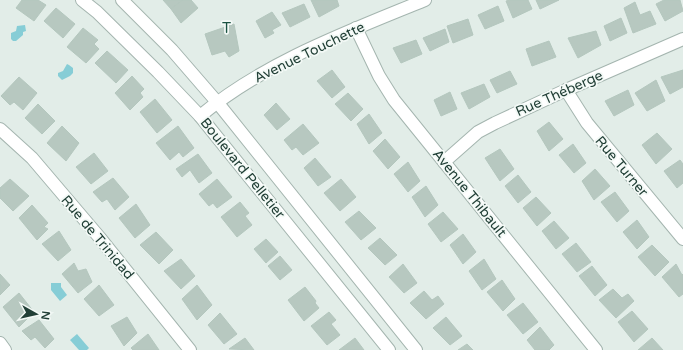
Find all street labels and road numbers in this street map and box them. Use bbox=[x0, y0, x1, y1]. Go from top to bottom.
street label: Avenue Touchette bbox=[251, 18, 367, 87]
street label: Rue Théberge bbox=[513, 67, 605, 120]
street label: Boulevard Pelletier bbox=[197, 114, 289, 223]
street label: Rue Turner bbox=[591, 133, 652, 200]
street label: Avenue Thibault bbox=[429, 146, 511, 241]
street label: Rue de Trinidad bbox=[58, 192, 138, 283]

